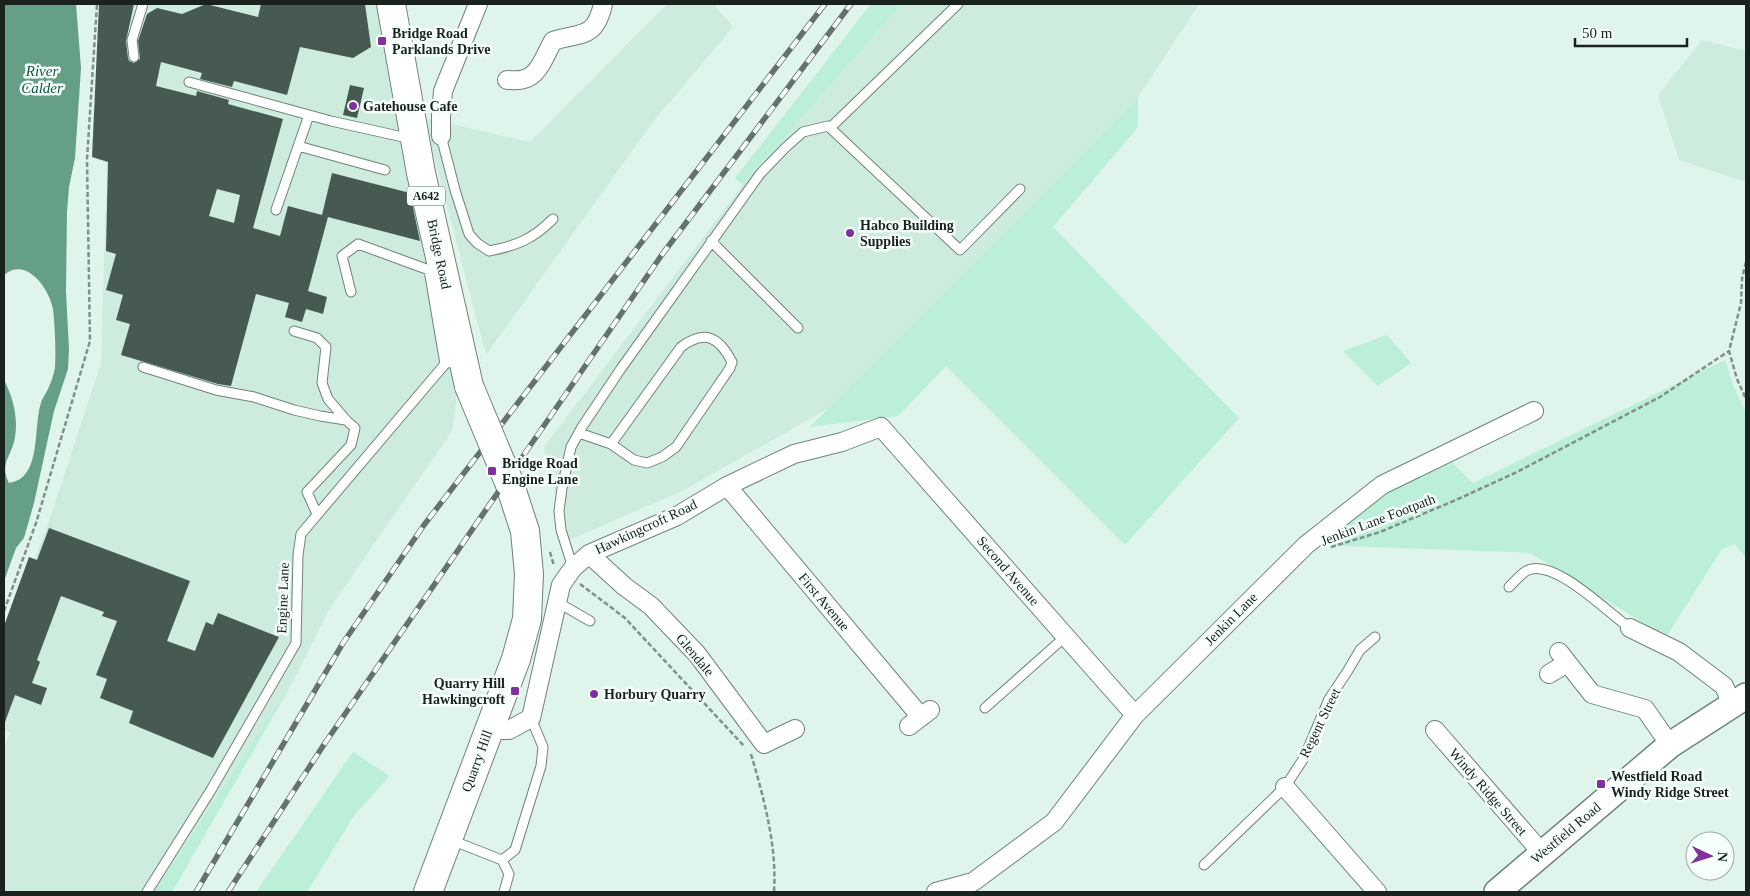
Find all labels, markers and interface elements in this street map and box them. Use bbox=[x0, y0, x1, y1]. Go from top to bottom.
scale bar bbox=[1575, 15, 1688, 47]
text: 50 m bbox=[1582, 25, 1613, 41]
place label: Bridge Road Parklands Drive bbox=[392, 26, 490, 57]
marker: Bridge Road Parklands Drive bbox=[376, 35, 388, 47]
water label: River Calder bbox=[21, 63, 63, 96]
place label: Gatehouse Cafe bbox=[363, 99, 458, 114]
marker: Gatehouse Cafe bbox=[347, 100, 359, 112]
road number: A642 bbox=[407, 187, 445, 206]
street label: Bridge Road bbox=[424, 218, 454, 290]
place label: Habco Building Supplies bbox=[860, 218, 954, 249]
marker: Habco Building Supplies bbox=[844, 227, 856, 239]
place label: Bridge Road Engine Lane bbox=[502, 456, 578, 487]
marker: Bridge Road Engine Lane bbox=[486, 465, 498, 477]
street label: Jenkin Lane Footpath bbox=[1319, 491, 1437, 549]
street label: Hawkingcroft Road bbox=[593, 497, 699, 557]
street label: Second Avenue bbox=[974, 533, 1042, 609]
street label: Engine Lane bbox=[274, 562, 292, 634]
street label: First Avenue bbox=[795, 570, 853, 634]
street label: Jenkin Lane bbox=[1202, 590, 1260, 648]
street label: Glendale bbox=[673, 631, 717, 679]
place label: Quarry Hill Hawkingcroft bbox=[422, 676, 505, 707]
marker: Quarry Hill Hawkingcroft bbox=[509, 685, 521, 697]
street label: Regent Street bbox=[1297, 686, 1343, 760]
place label: Horbury Quarry bbox=[604, 687, 706, 702]
marker: Horbury Quarry bbox=[588, 688, 600, 700]
street label: Quarry Hill bbox=[459, 728, 495, 794]
street label: Windy Ridge Street bbox=[1446, 745, 1530, 839]
place label: Westfield Road Windy Ridge Street bbox=[1611, 769, 1729, 800]
marker: Westfield Road Windy Ridge Street bbox=[1595, 778, 1607, 790]
street label: Westfield Road bbox=[1528, 799, 1604, 867]
north arrow bbox=[1685, 831, 1735, 881]
text: N bbox=[1715, 851, 1730, 862]

